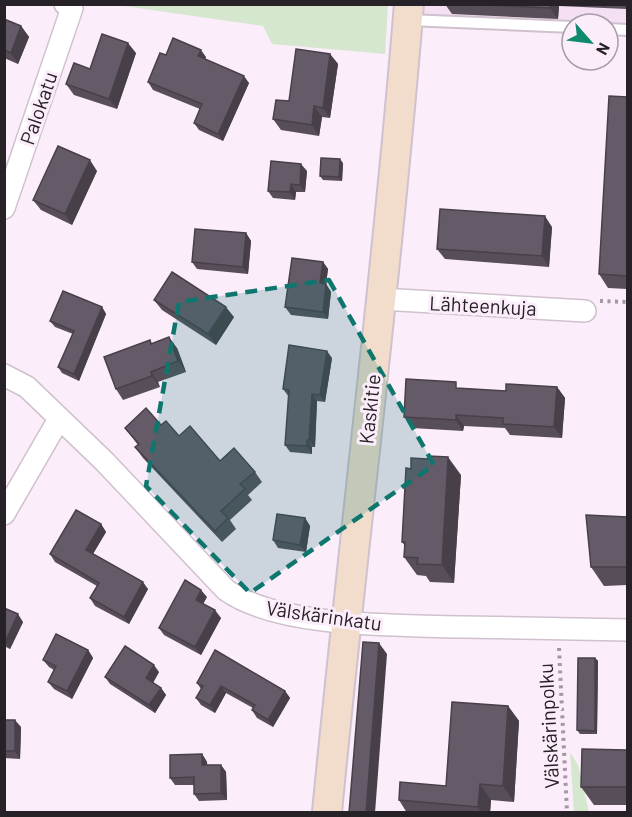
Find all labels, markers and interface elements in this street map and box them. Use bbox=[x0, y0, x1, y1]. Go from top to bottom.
north arrow bbox=[560, 12, 620, 72]
text: N bbox=[593, 40, 615, 58]
street label: Palokatu bbox=[14, 68, 62, 148]
street label: Lähteenkuja bbox=[429, 290, 537, 320]
street label: Kaskitie bbox=[353, 373, 385, 445]
street label: Välskärinkatu bbox=[265, 595, 383, 635]
street label: Välskärinpolku bbox=[533, 663, 563, 789]

